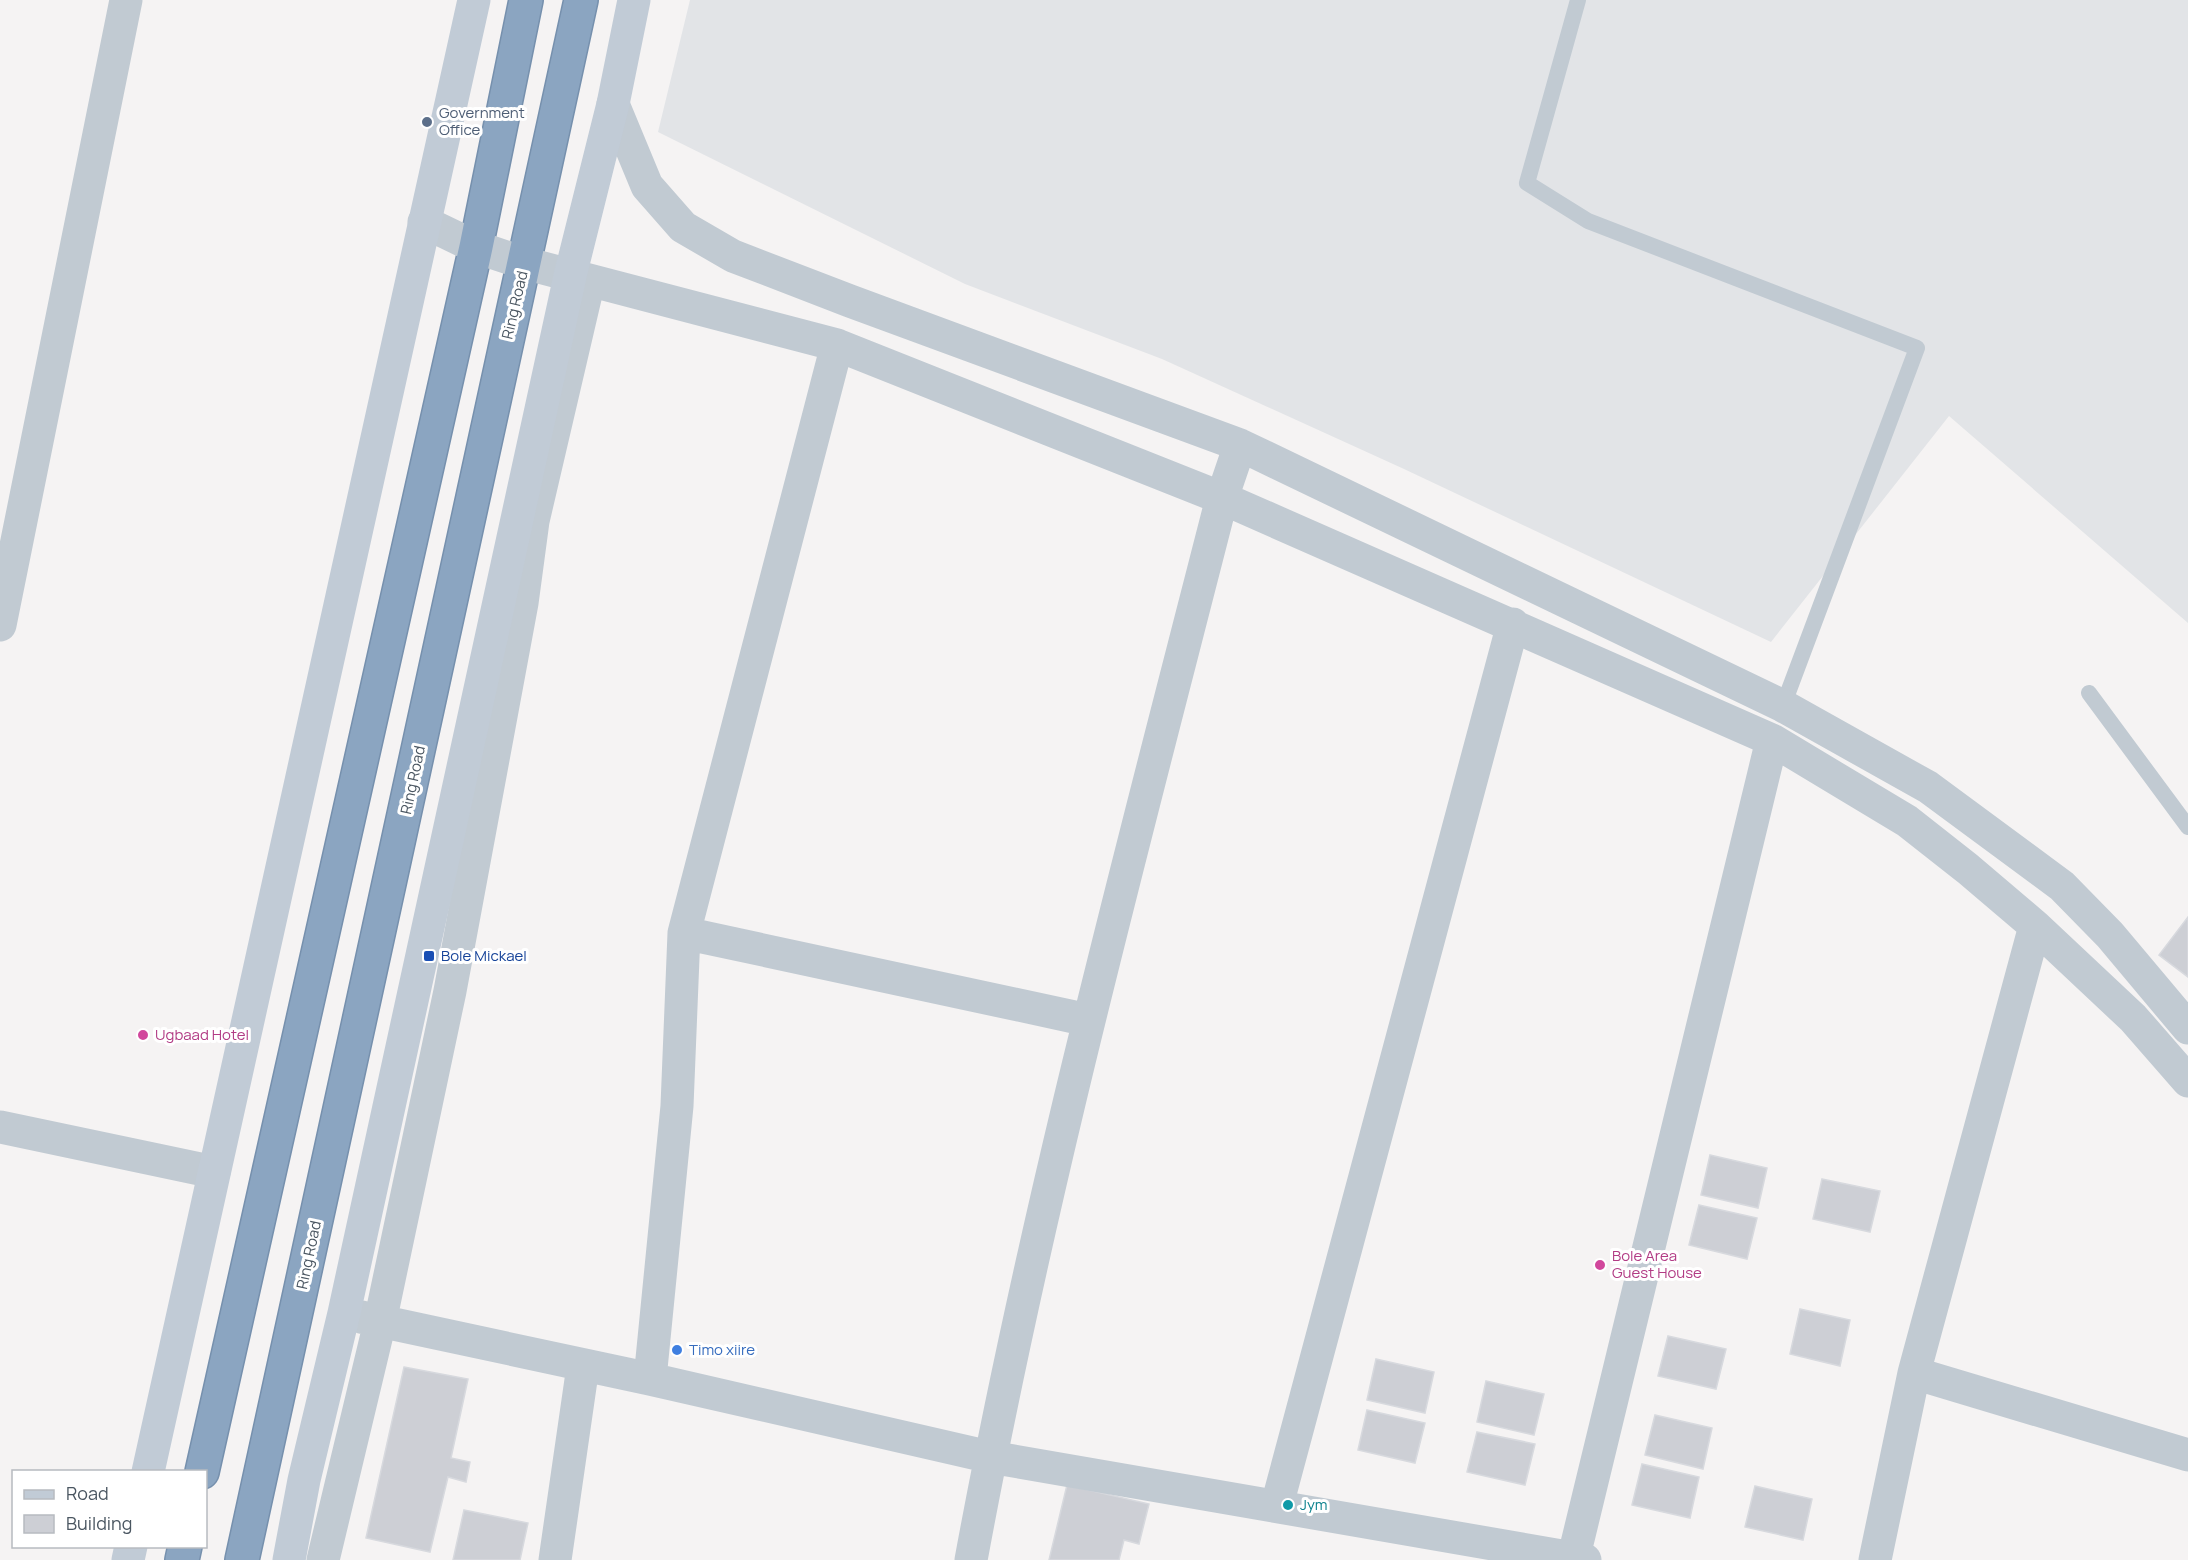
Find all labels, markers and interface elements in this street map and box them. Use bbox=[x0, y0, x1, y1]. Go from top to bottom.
place label: Government Office bbox=[439, 102, 525, 140]
marker: Government Office bbox=[420, 115, 434, 129]
street label: Ring Road bbox=[496, 269, 533, 341]
street label: Ring Road bbox=[395, 744, 430, 816]
place label: Bole Mickael bbox=[441, 945, 527, 966]
marker: Bole Mickael bbox=[422, 949, 436, 963]
place label: Ugbaad Hotel bbox=[155, 1024, 249, 1045]
marker: Ugbaad Hotel bbox=[136, 1028, 150, 1042]
street label: Ring Road bbox=[291, 1219, 326, 1291]
place label: Bole Area Guest House bbox=[1612, 1245, 1702, 1283]
marker: Bole Area Guest House bbox=[1593, 1258, 1607, 1272]
place label: Timo xiire bbox=[689, 1339, 755, 1360]
marker: Timo xiire bbox=[670, 1343, 684, 1357]
legend bbox=[12, 1470, 207, 1548]
text: Road bbox=[66, 1481, 109, 1505]
place label: Jym bbox=[1300, 1494, 1328, 1515]
marker: Jym bbox=[1281, 1498, 1295, 1512]
text: Building bbox=[66, 1511, 132, 1535]

